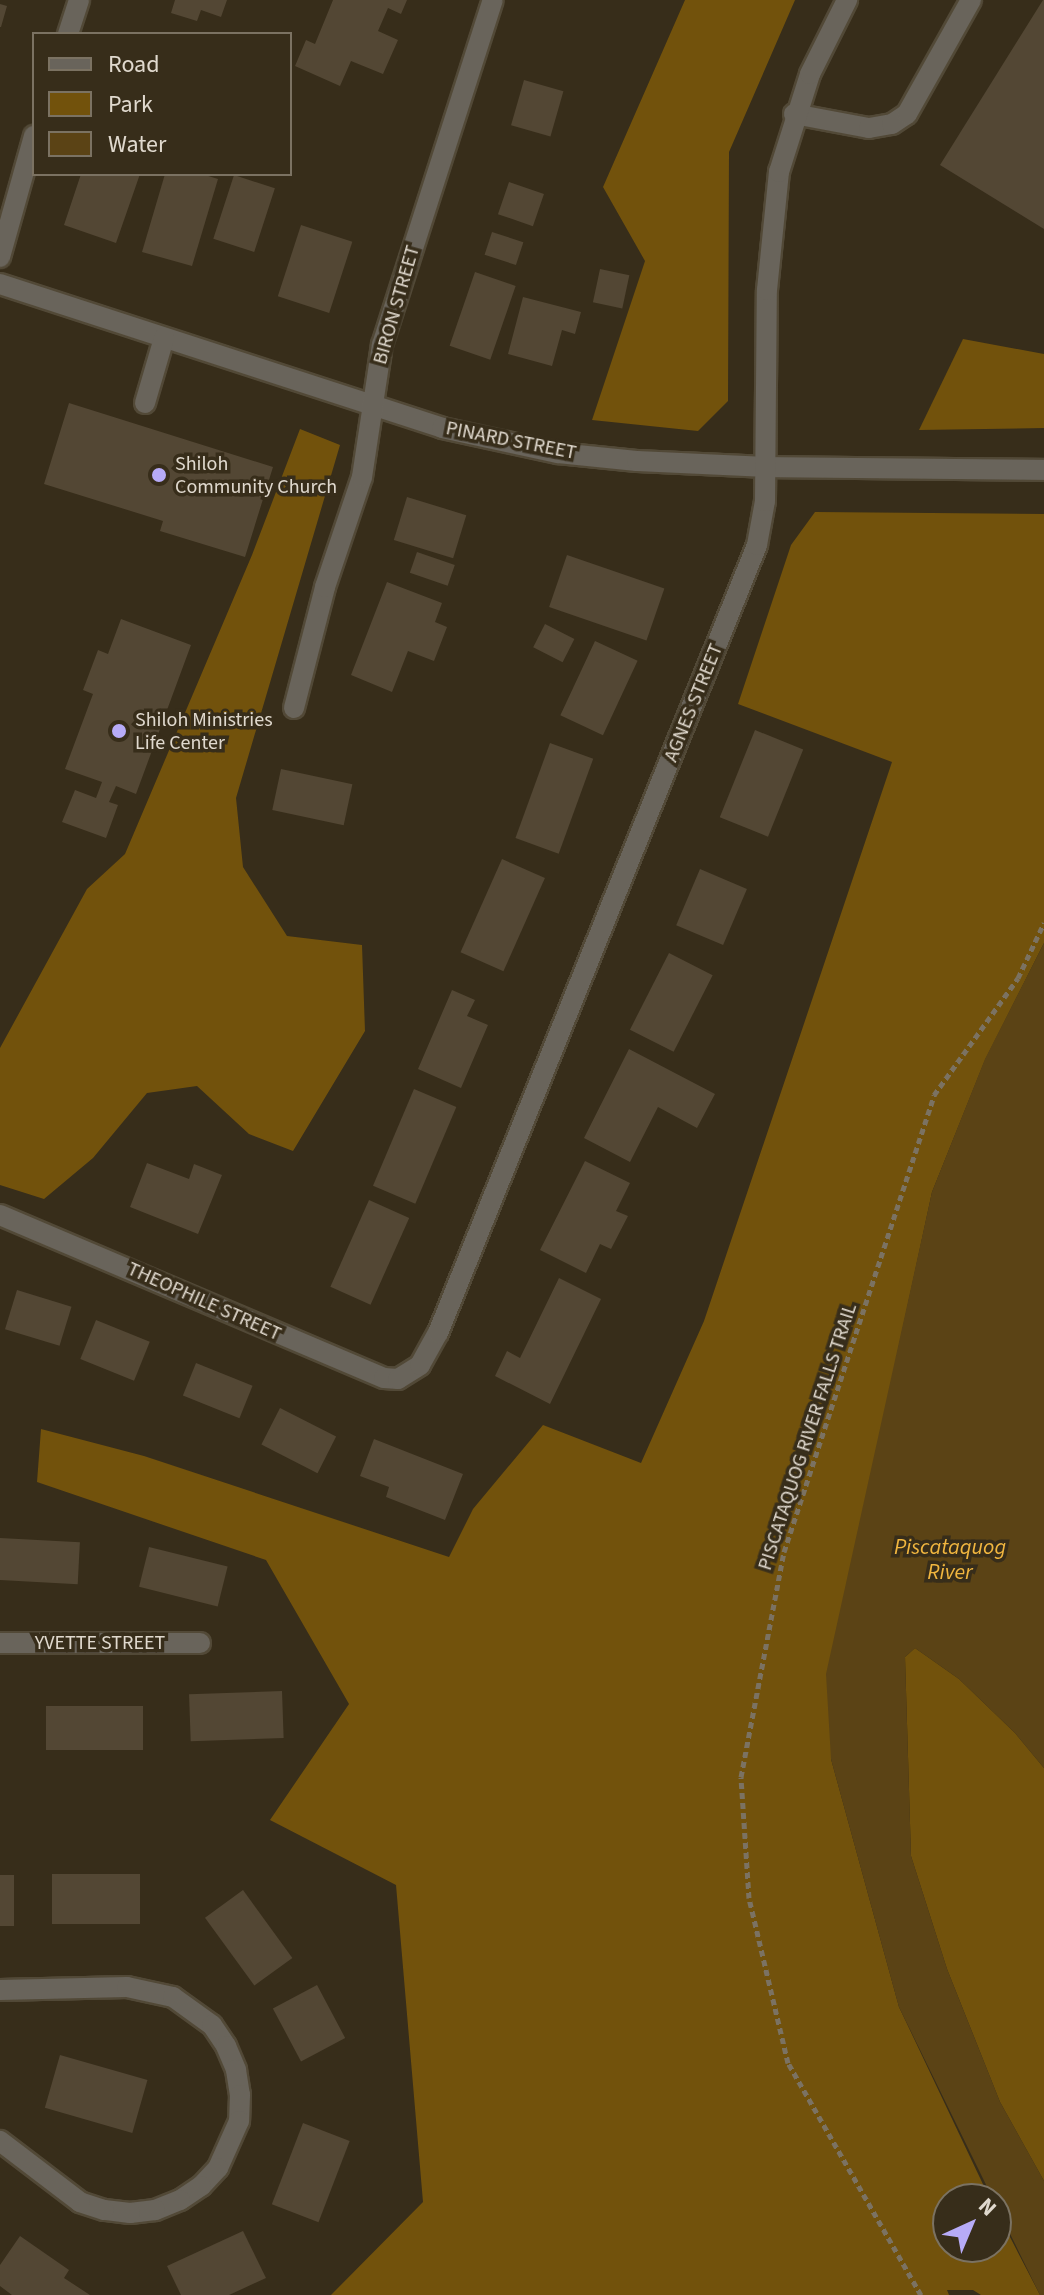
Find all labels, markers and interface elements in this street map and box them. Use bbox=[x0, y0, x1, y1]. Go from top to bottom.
legend bbox=[32, 32, 292, 176]
text: Road bbox=[108, 47, 160, 82]
text: Park bbox=[108, 87, 153, 122]
text: Water bbox=[108, 127, 166, 162]
street label: BIRON STREET bbox=[369, 243, 425, 367]
street label: PINARD STREET bbox=[444, 417, 578, 465]
place label: Shiloh Community Church bbox=[175, 452, 337, 499]
marker: Shiloh Community Church bbox=[150, 466, 168, 484]
street label: AGNES STREET bbox=[659, 640, 729, 766]
place label: Shiloh Ministries Life Center bbox=[135, 708, 273, 755]
marker: Shiloh Ministries Life Center bbox=[110, 722, 128, 740]
street label: THEOPHILE STREET bbox=[123, 1257, 285, 1347]
street label: PISCATAQUOG RIVER FALLS TRAIL bbox=[753, 1301, 863, 1573]
water label: Piscataquog River bbox=[894, 1534, 1006, 1586]
street label: YVETTE STREET bbox=[35, 1631, 165, 1655]
north arrow bbox=[932, 2183, 1012, 2263]
text: N bbox=[971, 2191, 1004, 2224]

